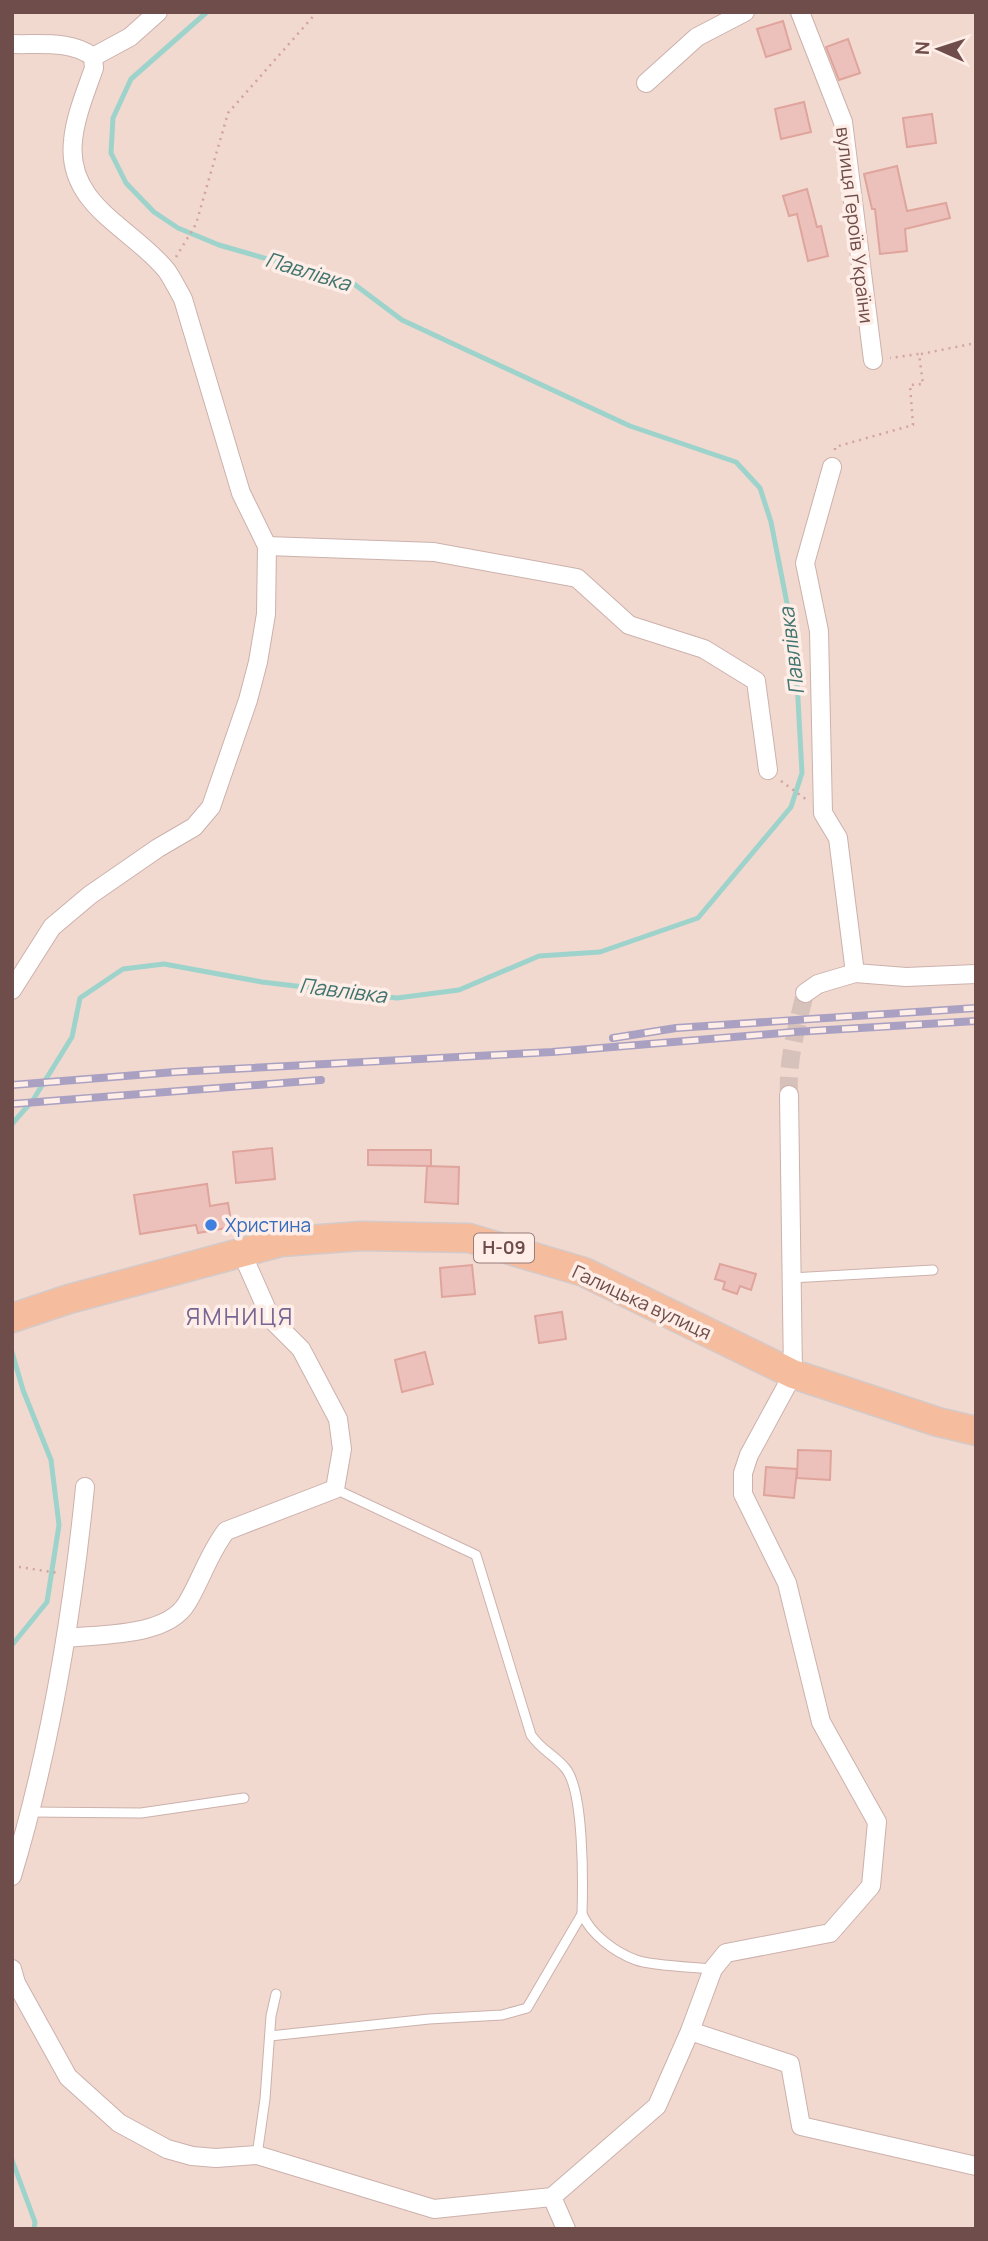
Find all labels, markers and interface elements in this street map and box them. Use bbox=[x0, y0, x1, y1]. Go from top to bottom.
north arrow bbox=[904, 14, 974, 84]
text: N bbox=[909, 41, 935, 56]
street label: вулиця Героїв України bbox=[830, 125, 880, 325]
water label: Павлівка bbox=[262, 245, 356, 298]
water label: Павлівка bbox=[772, 605, 810, 696]
water label: Павлівка bbox=[298, 971, 390, 1009]
place label: Христина bbox=[225, 1212, 311, 1238]
marker: Христина bbox=[203, 1217, 219, 1233]
road number: Н-09 bbox=[474, 1233, 534, 1262]
street label: Галицька вулиця bbox=[568, 1258, 716, 1346]
district label: ЯМНИЦЯ bbox=[186, 1300, 294, 1332]

